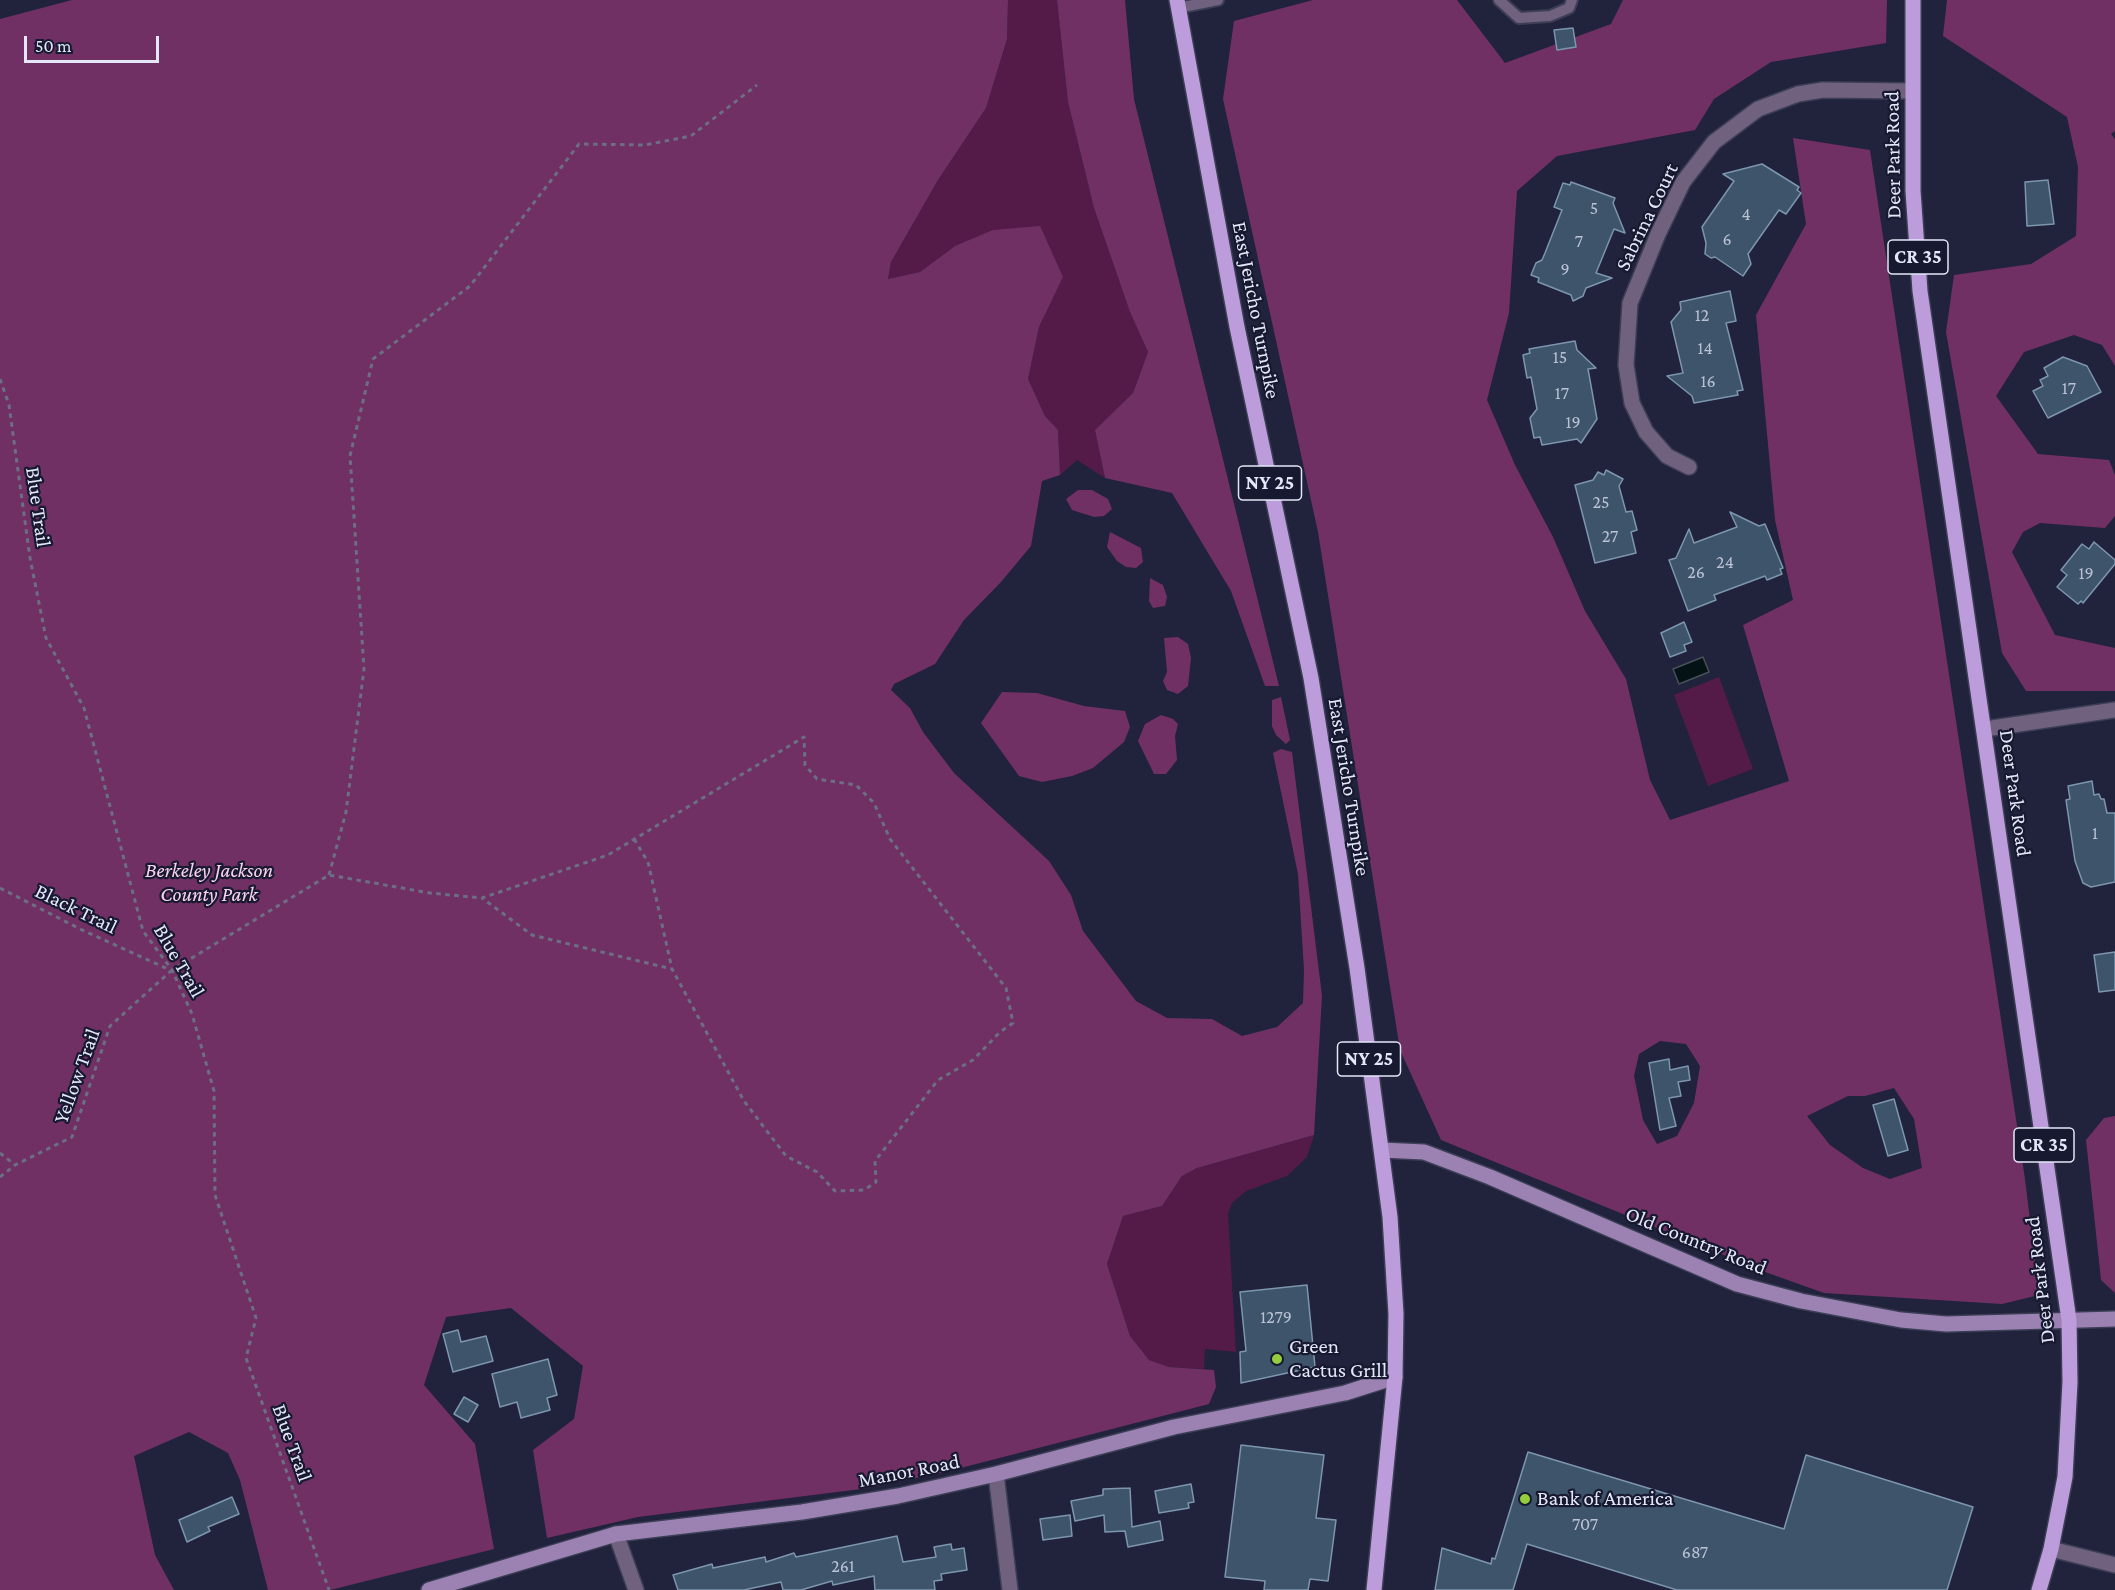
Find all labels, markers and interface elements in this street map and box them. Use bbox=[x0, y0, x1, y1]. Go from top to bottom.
scale bar bbox=[27, 24, 162, 62]
text: 50 m bbox=[35, 36, 72, 56]
street label: Deer Park Road bbox=[1879, 91, 1907, 219]
street label: Sabrina Court bbox=[1610, 159, 1684, 275]
house number: 5 bbox=[1590, 197, 1598, 219]
house number: 4 bbox=[1741, 203, 1751, 225]
street label: East Jericho Turnpike bbox=[1226, 219, 1286, 401]
house number: 6 bbox=[1722, 228, 1732, 250]
house number: 7 bbox=[1575, 230, 1583, 252]
road number: CR 35 bbox=[1888, 240, 1948, 274]
house number: 9 bbox=[1560, 258, 1570, 280]
house number: 12 bbox=[1695, 304, 1709, 326]
house number: 14 bbox=[1697, 337, 1713, 359]
house number: 15 bbox=[1553, 346, 1567, 368]
house number: 16 bbox=[1700, 370, 1716, 392]
house number: 17 bbox=[2062, 377, 2076, 399]
house number: 17 bbox=[1555, 382, 1569, 404]
house number: 19 bbox=[1565, 411, 1581, 433]
street label: Blue Trail bbox=[20, 465, 56, 549]
road number: NY 25 bbox=[1238, 466, 1302, 500]
house number: 25 bbox=[1592, 491, 1610, 513]
house number: 27 bbox=[1602, 525, 1618, 547]
house number: 24 bbox=[1716, 551, 1734, 573]
house number: 26 bbox=[1687, 561, 1705, 583]
house number: 19 bbox=[2078, 562, 2094, 584]
street label: East Jericho Turnpike bbox=[1322, 696, 1376, 878]
street label: Deer Park Road bbox=[1994, 728, 2036, 858]
house number: 1 bbox=[2092, 822, 2098, 844]
park label: Berkeley Jackson County Park bbox=[145, 858, 273, 908]
street label: Black Trail bbox=[31, 878, 121, 940]
street label: Blue Trail bbox=[148, 920, 210, 1002]
street label: Yellow Trail bbox=[48, 1025, 106, 1127]
road number: NY 25 bbox=[1338, 1042, 1400, 1076]
road number: CR 35 bbox=[2014, 1128, 2074, 1162]
street label: Old Country Road bbox=[1622, 1201, 1770, 1281]
street label: Deer Park Road bbox=[2020, 1215, 2060, 1345]
house number: 1279 bbox=[1260, 1306, 1292, 1328]
place label: Green Cactus Grill bbox=[1289, 1334, 1387, 1384]
marker: Green Cactus Grill bbox=[1270, 1352, 1284, 1366]
street label: Blue Trail bbox=[266, 1401, 318, 1485]
street label: Manor Road bbox=[856, 1449, 962, 1493]
place label: Bank of America bbox=[1537, 1486, 1673, 1512]
marker: Bank of America bbox=[1518, 1492, 1532, 1506]
house number: 707 bbox=[1572, 1513, 1598, 1535]
house number: 687 bbox=[1682, 1541, 1708, 1563]
house number: 261 bbox=[831, 1555, 855, 1577]

